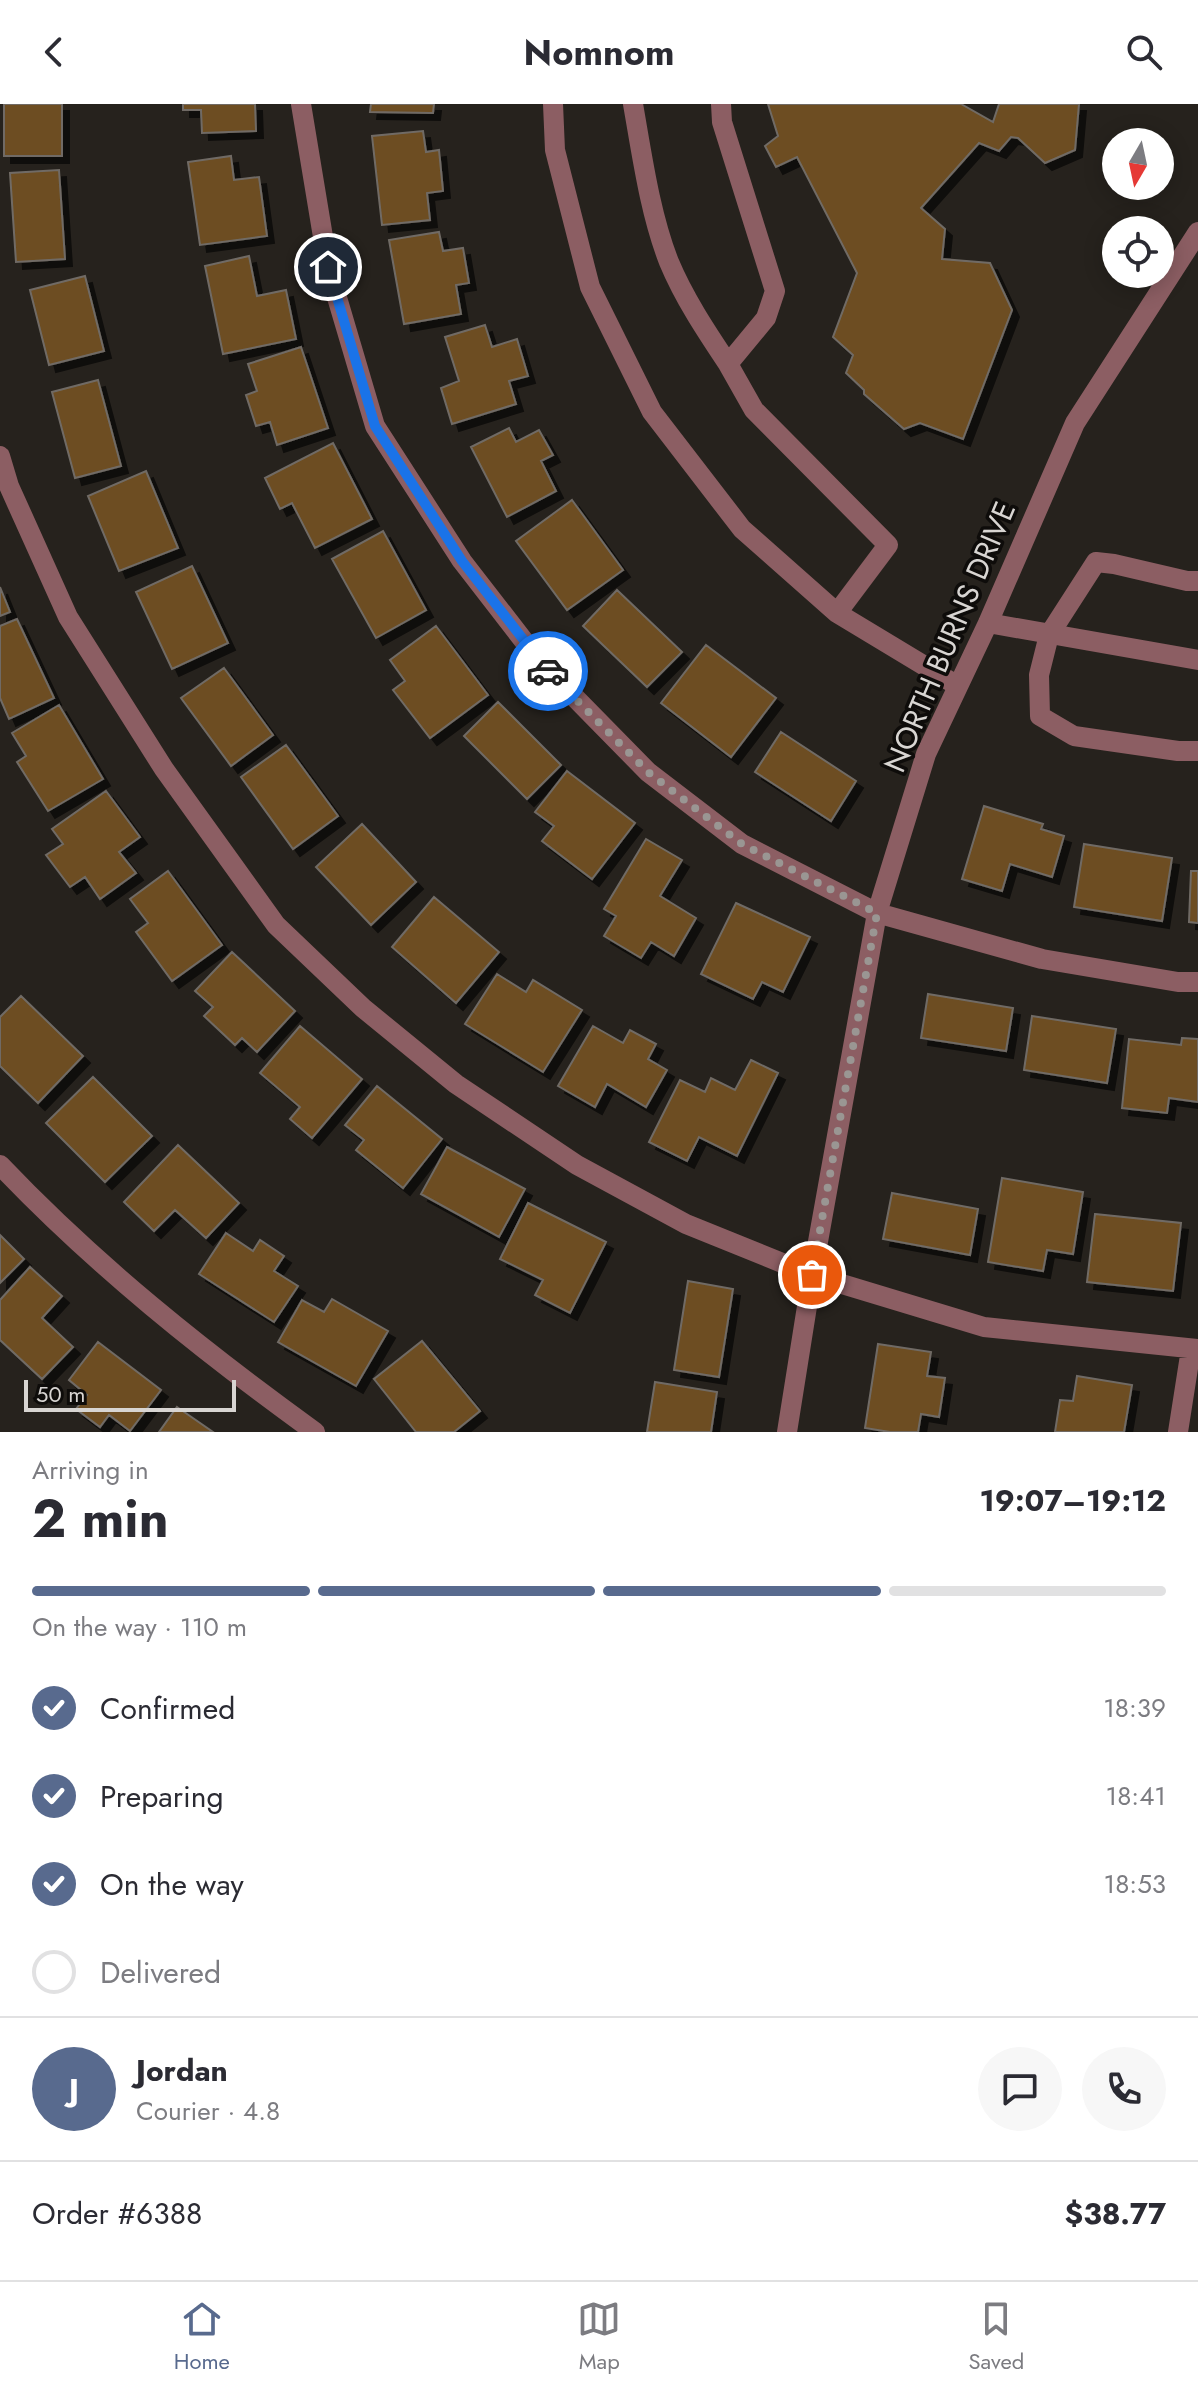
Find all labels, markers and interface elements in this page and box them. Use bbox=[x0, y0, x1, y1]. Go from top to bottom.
text: Nomnom bbox=[524, 26, 674, 78]
icon: back bbox=[32, 30, 76, 74]
icon: search bbox=[1122, 30, 1166, 74]
north arrow bbox=[1102, 128, 1174, 200]
map controls bbox=[1102, 128, 1174, 288]
button: locate bbox=[1102, 216, 1174, 288]
pin bbox=[294, 233, 362, 301]
icon: home bbox=[306, 245, 350, 289]
street label: NORTH BURNS DRIVE bbox=[873, 495, 1026, 779]
courier bbox=[508, 631, 588, 711]
icon: car bbox=[526, 649, 570, 693]
pin bbox=[778, 1241, 846, 1309]
icon: bag bbox=[790, 1253, 834, 1297]
scale bar bbox=[24, 1376, 236, 1412]
text: 50 m bbox=[36, 1378, 85, 1410]
text: Arriving in bbox=[32, 1451, 149, 1489]
text: 19:07–19:12 bbox=[980, 1479, 1166, 1522]
text: 2 min bbox=[32, 1481, 169, 1557]
text: On the way · 110 m bbox=[32, 1608, 247, 1646]
icon: check bbox=[32, 1686, 76, 1730]
text: Confirmed bbox=[100, 1687, 235, 1730]
text: 18:39 bbox=[1103, 1689, 1166, 1727]
icon: check bbox=[32, 1774, 76, 1818]
text: Preparing bbox=[100, 1775, 224, 1818]
text: 18:41 bbox=[1105, 1777, 1166, 1815]
icon: check bbox=[32, 1862, 76, 1906]
text: On the way bbox=[100, 1863, 244, 1906]
text: 18:53 bbox=[1103, 1865, 1166, 1903]
text: Delivered bbox=[100, 1951, 221, 1994]
button: chat bbox=[978, 2047, 1062, 2131]
button: phone bbox=[1082, 2047, 1166, 2131]
text: Jordan bbox=[136, 2049, 228, 2092]
text: J bbox=[69, 2068, 79, 2111]
text: Courier · 4.8 bbox=[136, 2092, 280, 2130]
text: Order #6388 bbox=[32, 2192, 202, 2235]
text: $38.77 bbox=[1065, 2192, 1166, 2235]
tab: Home bbox=[174, 2297, 230, 2377]
tab: Map bbox=[577, 2297, 621, 2377]
tab: Saved bbox=[969, 2297, 1024, 2377]

